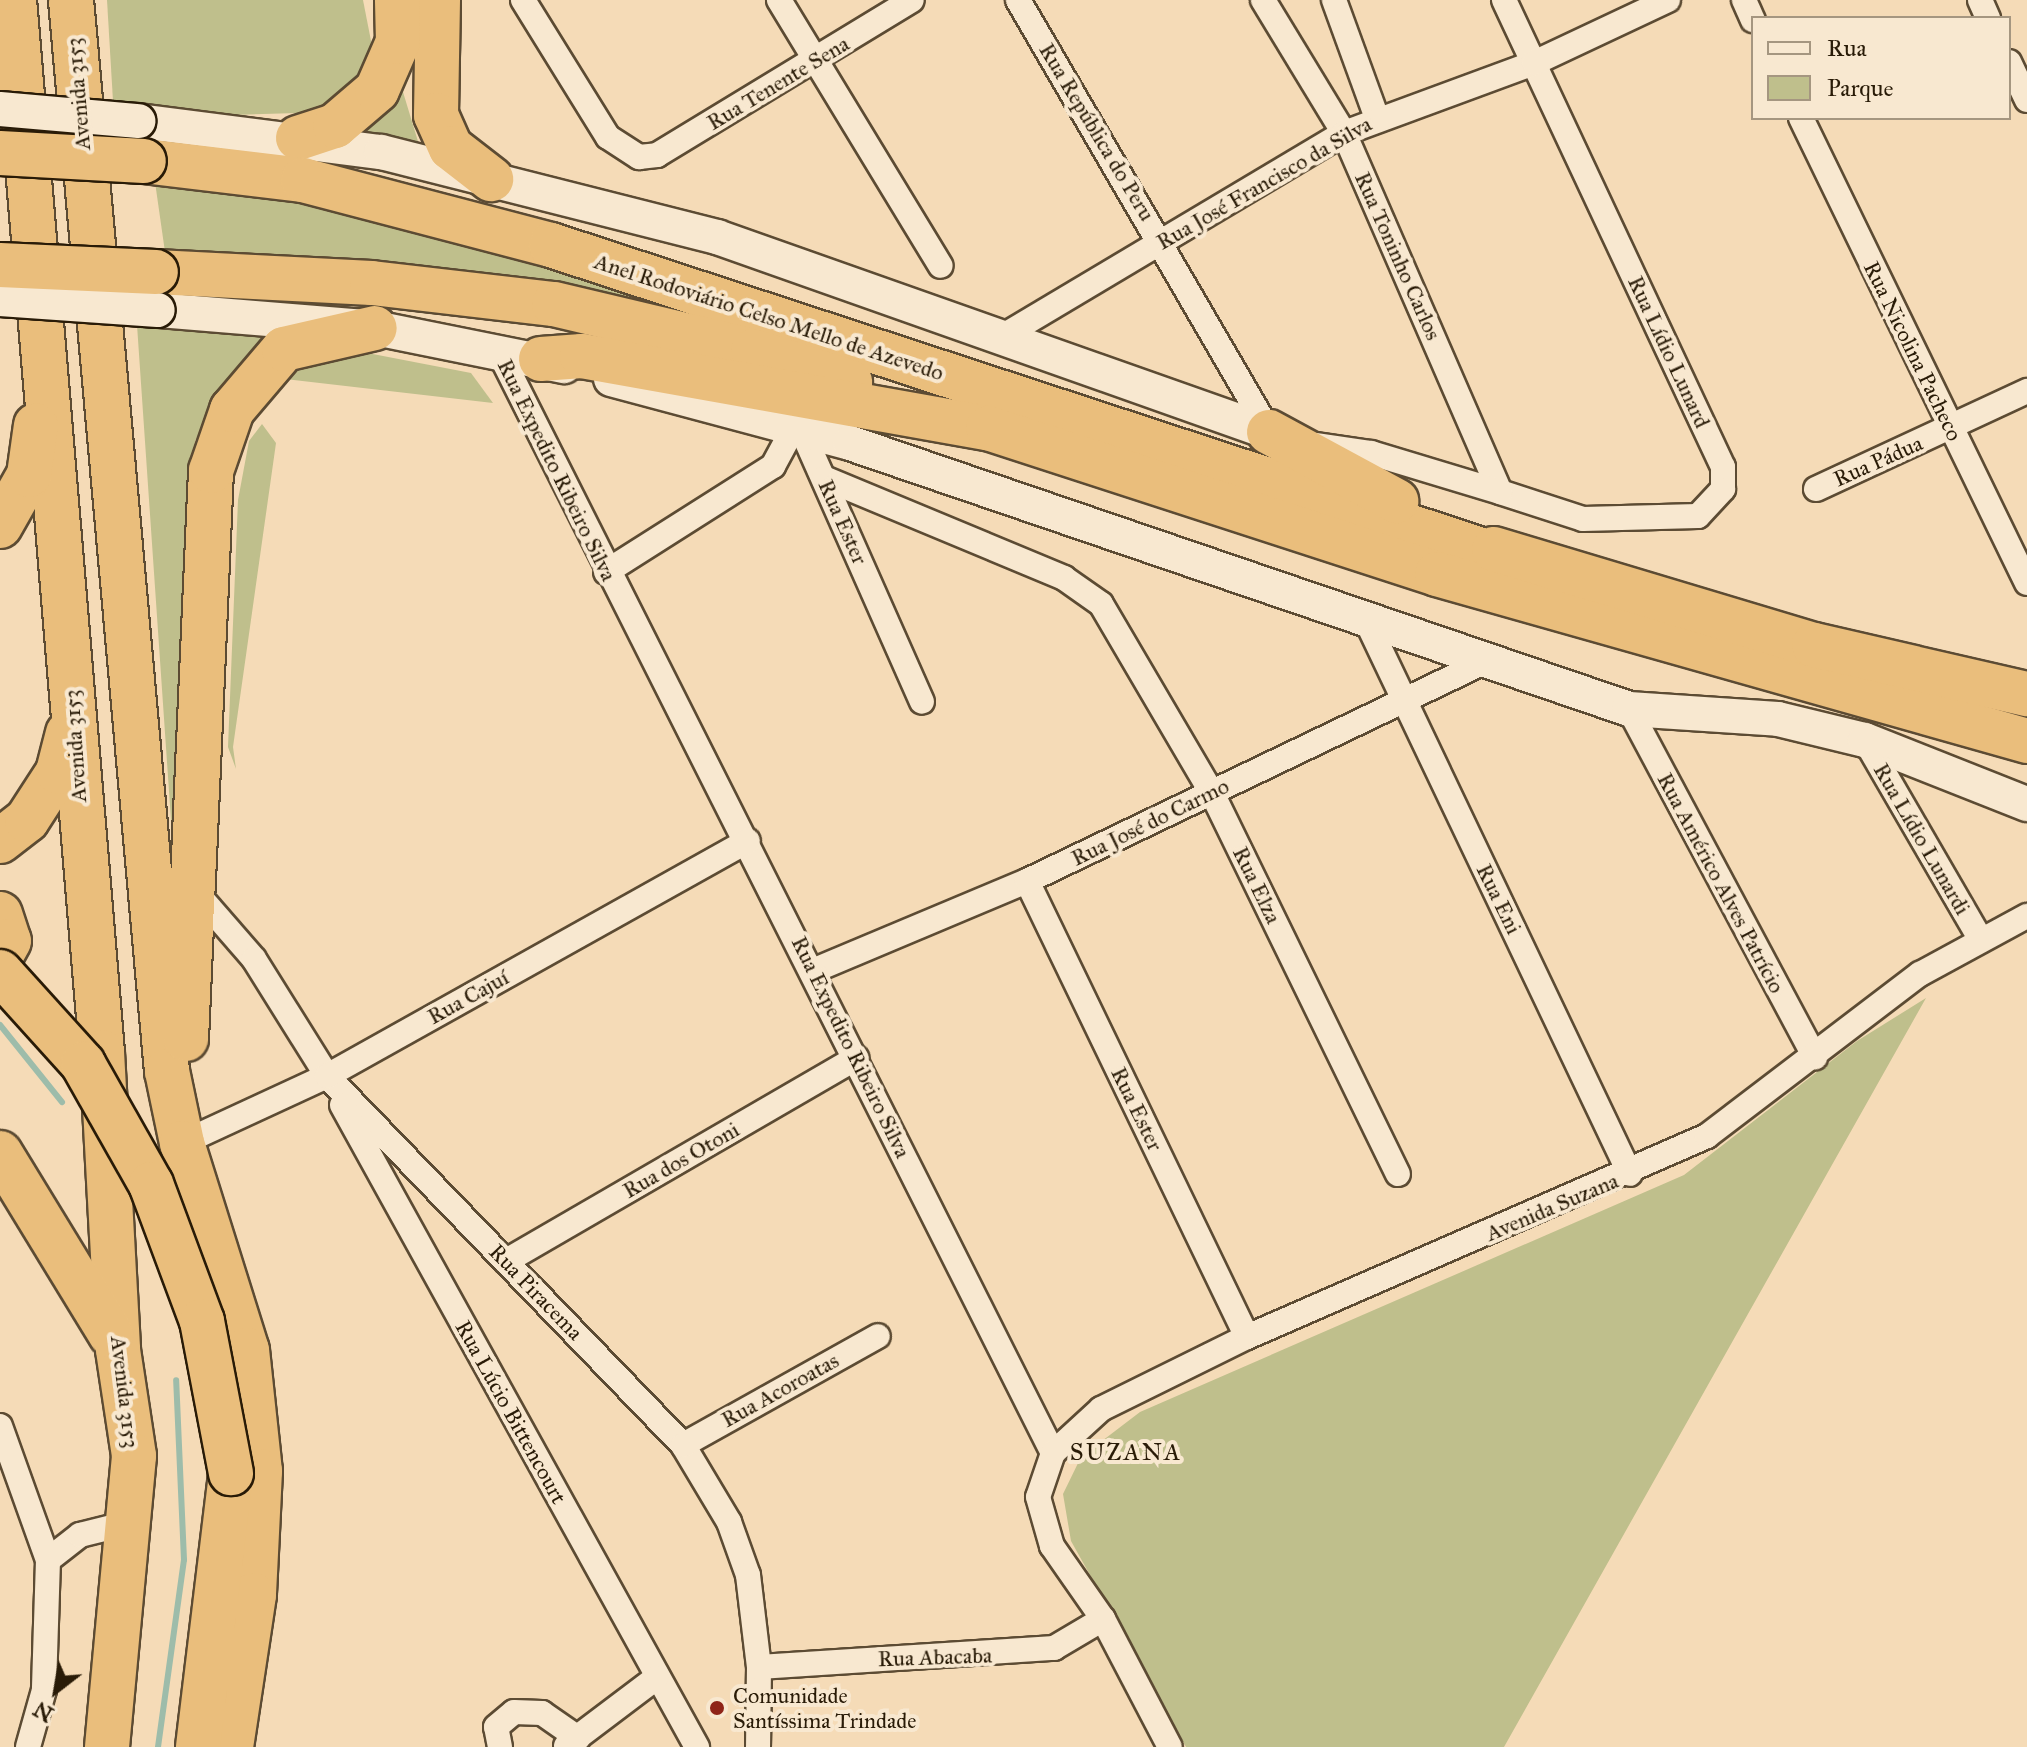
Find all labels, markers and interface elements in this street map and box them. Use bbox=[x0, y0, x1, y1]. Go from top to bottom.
legend bbox=[1751, 16, 2011, 120]
street label: Rua Tenente Sena bbox=[702, 30, 854, 136]
text: Rua bbox=[1827, 33, 1867, 63]
street label: Avenida 3153 bbox=[60, 37, 96, 151]
street label: Rua República do Peru bbox=[1034, 38, 1160, 226]
text: Parque bbox=[1827, 73, 1894, 103]
street label: Rua José Francisco da Silva bbox=[1152, 111, 1376, 255]
street label: Rua Toninho Carlos bbox=[1349, 168, 1447, 344]
street label: Anel Rodoviário Celso Mello de Azevedo bbox=[591, 248, 947, 386]
street label: Rua Nicolina Pacheco bbox=[1858, 257, 1968, 445]
street label: Rua Lídio Lunard bbox=[1622, 272, 1716, 432]
street label: Rua Expedito Ribeiro Silva bbox=[492, 355, 622, 585]
street label: Rua Pádua bbox=[1829, 430, 1927, 492]
street label: Rua Ester bbox=[813, 476, 873, 568]
street label: Avenida 3153 bbox=[58, 689, 92, 803]
street label: Rua Lídio Lunardi bbox=[1868, 759, 1976, 919]
street label: Rua Américo Alves Patrício bbox=[1652, 768, 1790, 998]
street label: Rua José do Carmo bbox=[1067, 772, 1233, 872]
street label: Rua Elza bbox=[1227, 842, 1287, 928]
street label: Rua Eni bbox=[1471, 860, 1527, 938]
street label: Rua Expedito Ribeiro Silva bbox=[786, 932, 916, 1162]
street label: Rua Cajuí bbox=[423, 964, 513, 1030]
street label: Rua Ester bbox=[1105, 1063, 1169, 1155]
street label: Rua dos Otoni bbox=[618, 1116, 744, 1204]
street label: Avenida Suzana bbox=[1482, 1167, 1622, 1247]
street label: Rua Piracema bbox=[484, 1238, 588, 1346]
street label: Rua Lúcio Bittencourt bbox=[450, 1316, 572, 1508]
street label: Avenida 3153 bbox=[105, 1334, 145, 1450]
street label: Rua Acoroatas bbox=[717, 1347, 843, 1433]
district label: SUZANA bbox=[1070, 1439, 1182, 1467]
street label: Rua Abacaba bbox=[877, 1642, 993, 1672]
north arrow bbox=[16, 1651, 96, 1731]
place label: Comunidade Santíssima Trindade bbox=[733, 1682, 916, 1734]
text: N bbox=[28, 1696, 58, 1728]
marker: Comunidade Santíssima Trindade bbox=[708, 1699, 726, 1717]

